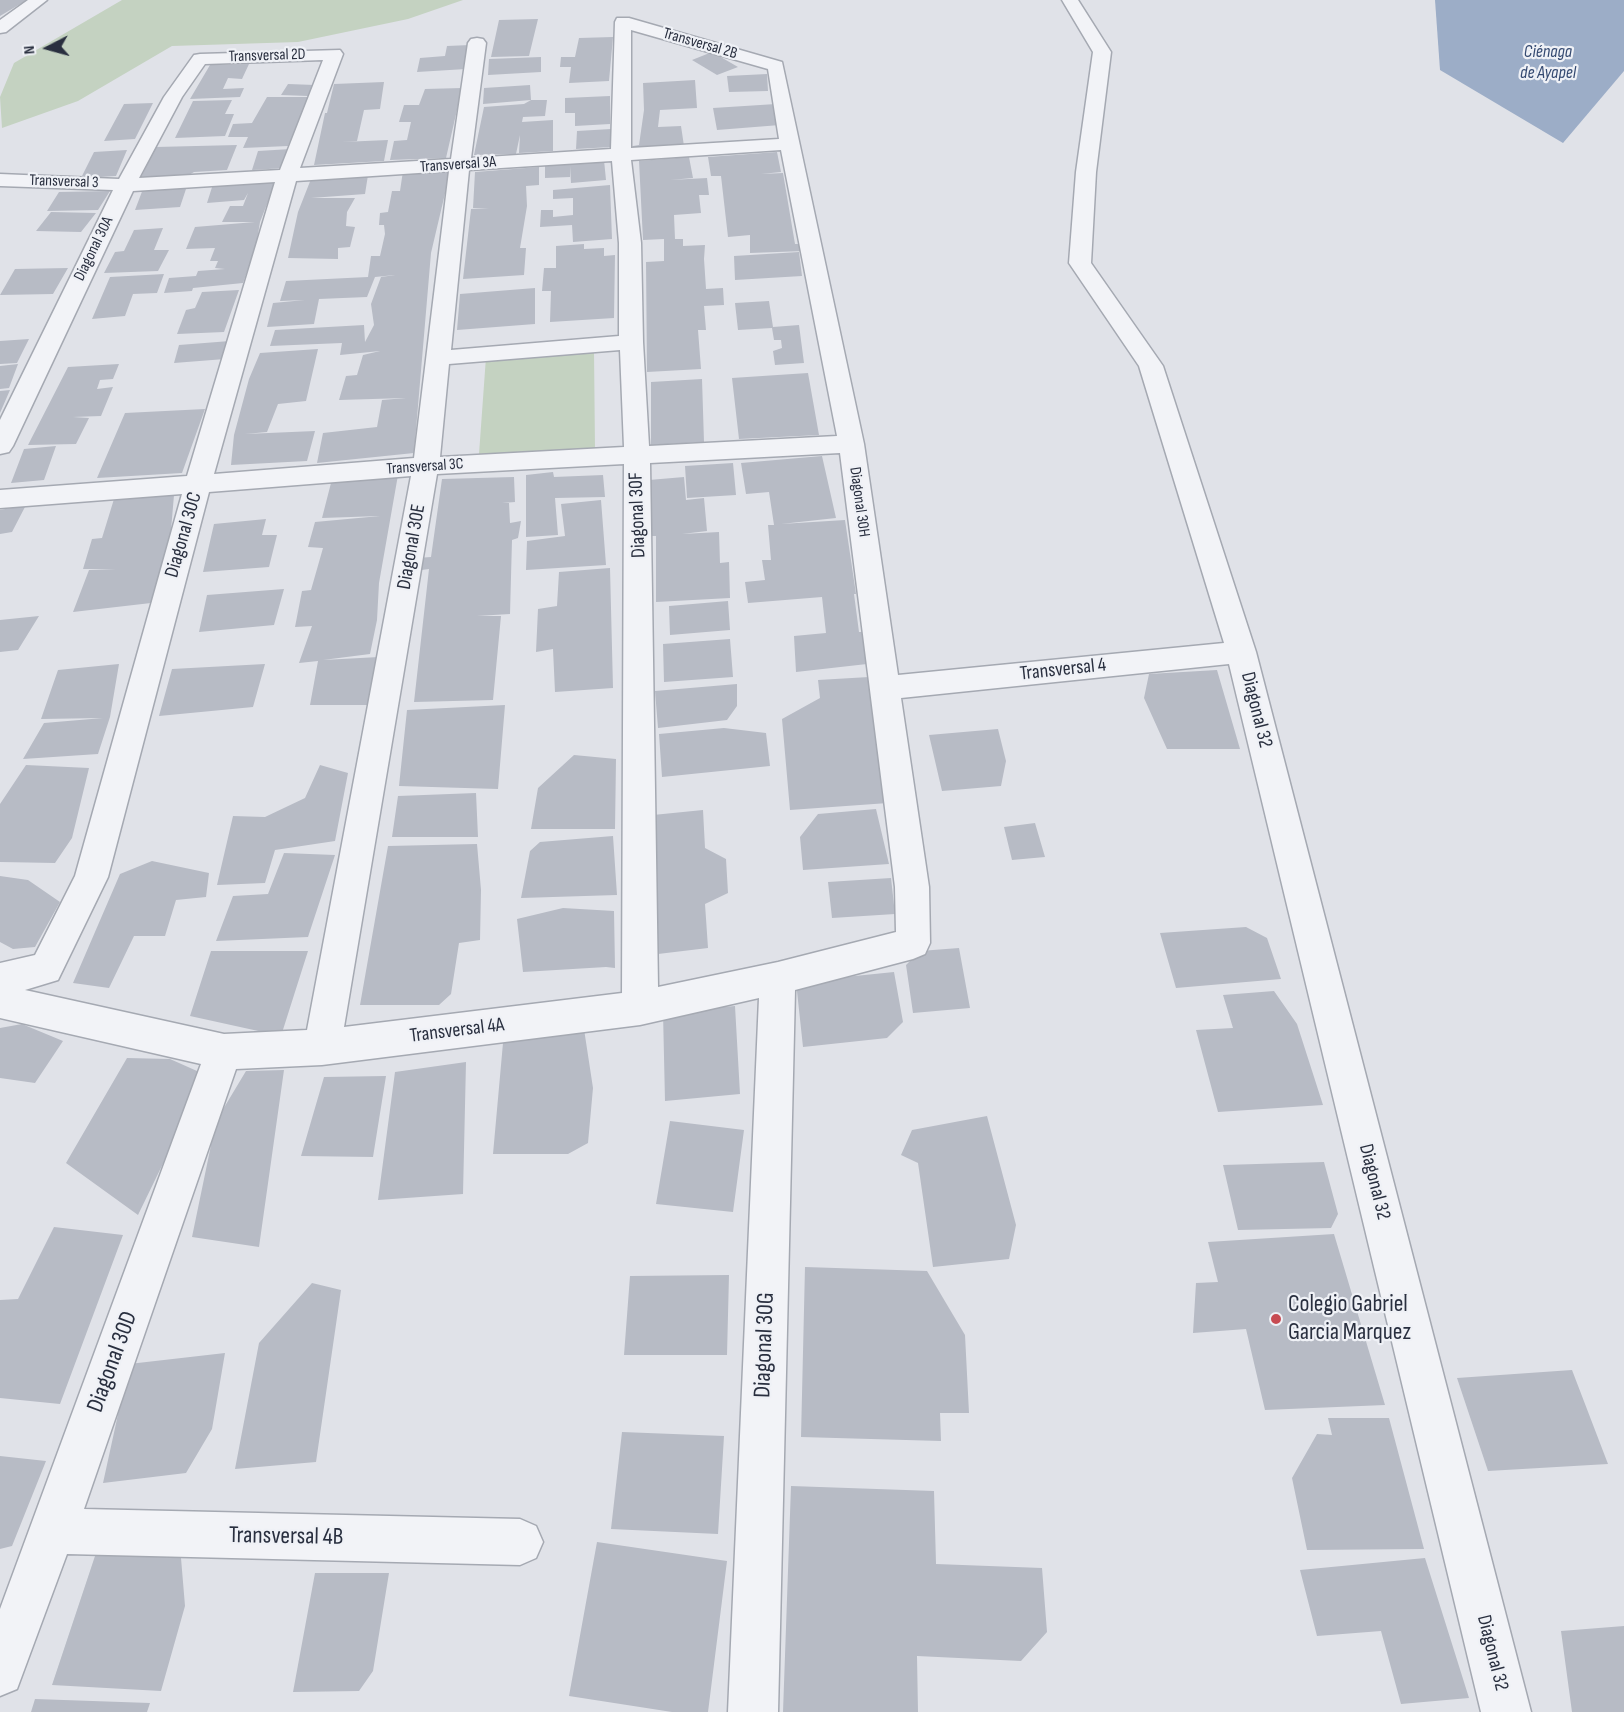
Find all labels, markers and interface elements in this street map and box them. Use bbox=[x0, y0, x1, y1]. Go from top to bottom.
north arrow bbox=[18, 18, 78, 78]
street label: Transversal 2B bbox=[661, 24, 739, 64]
water label: Ciénaga de Ayapel bbox=[1520, 41, 1576, 84]
text: N bbox=[20, 45, 39, 55]
street label: Transversal 2D bbox=[228, 45, 306, 67]
street label: Transversal 3A bbox=[419, 153, 497, 177]
street label: Transversal 3 bbox=[29, 171, 99, 193]
street label: Diagonal 30A bbox=[70, 214, 118, 284]
street label: Transversal 3C bbox=[386, 455, 464, 479]
street label: Diagonal 30H bbox=[845, 466, 873, 538]
street label: Diagonal 30F bbox=[625, 472, 651, 558]
street label: Diagonal 30C bbox=[160, 490, 208, 580]
street label: Diagonal 30E bbox=[393, 502, 431, 592]
street label: Transversal 4 bbox=[1019, 654, 1107, 686]
street label: Diagonal 32 bbox=[1235, 670, 1277, 750]
street label: Transversal 4A bbox=[408, 1013, 506, 1049]
street label: Diagonal 32 bbox=[1353, 1142, 1395, 1222]
place label: Colegio Gabriel Garcia Marquez bbox=[1288, 1291, 1411, 1347]
street label: Diagonal 30G bbox=[749, 1292, 781, 1398]
street label: Diagonal 30D bbox=[81, 1308, 145, 1416]
marker: Colegio Gabriel Garcia Marquez bbox=[1269, 1312, 1283, 1326]
street label: Transversal 4B bbox=[228, 1522, 344, 1552]
street label: Diagonal 32 bbox=[1471, 1613, 1513, 1693]

